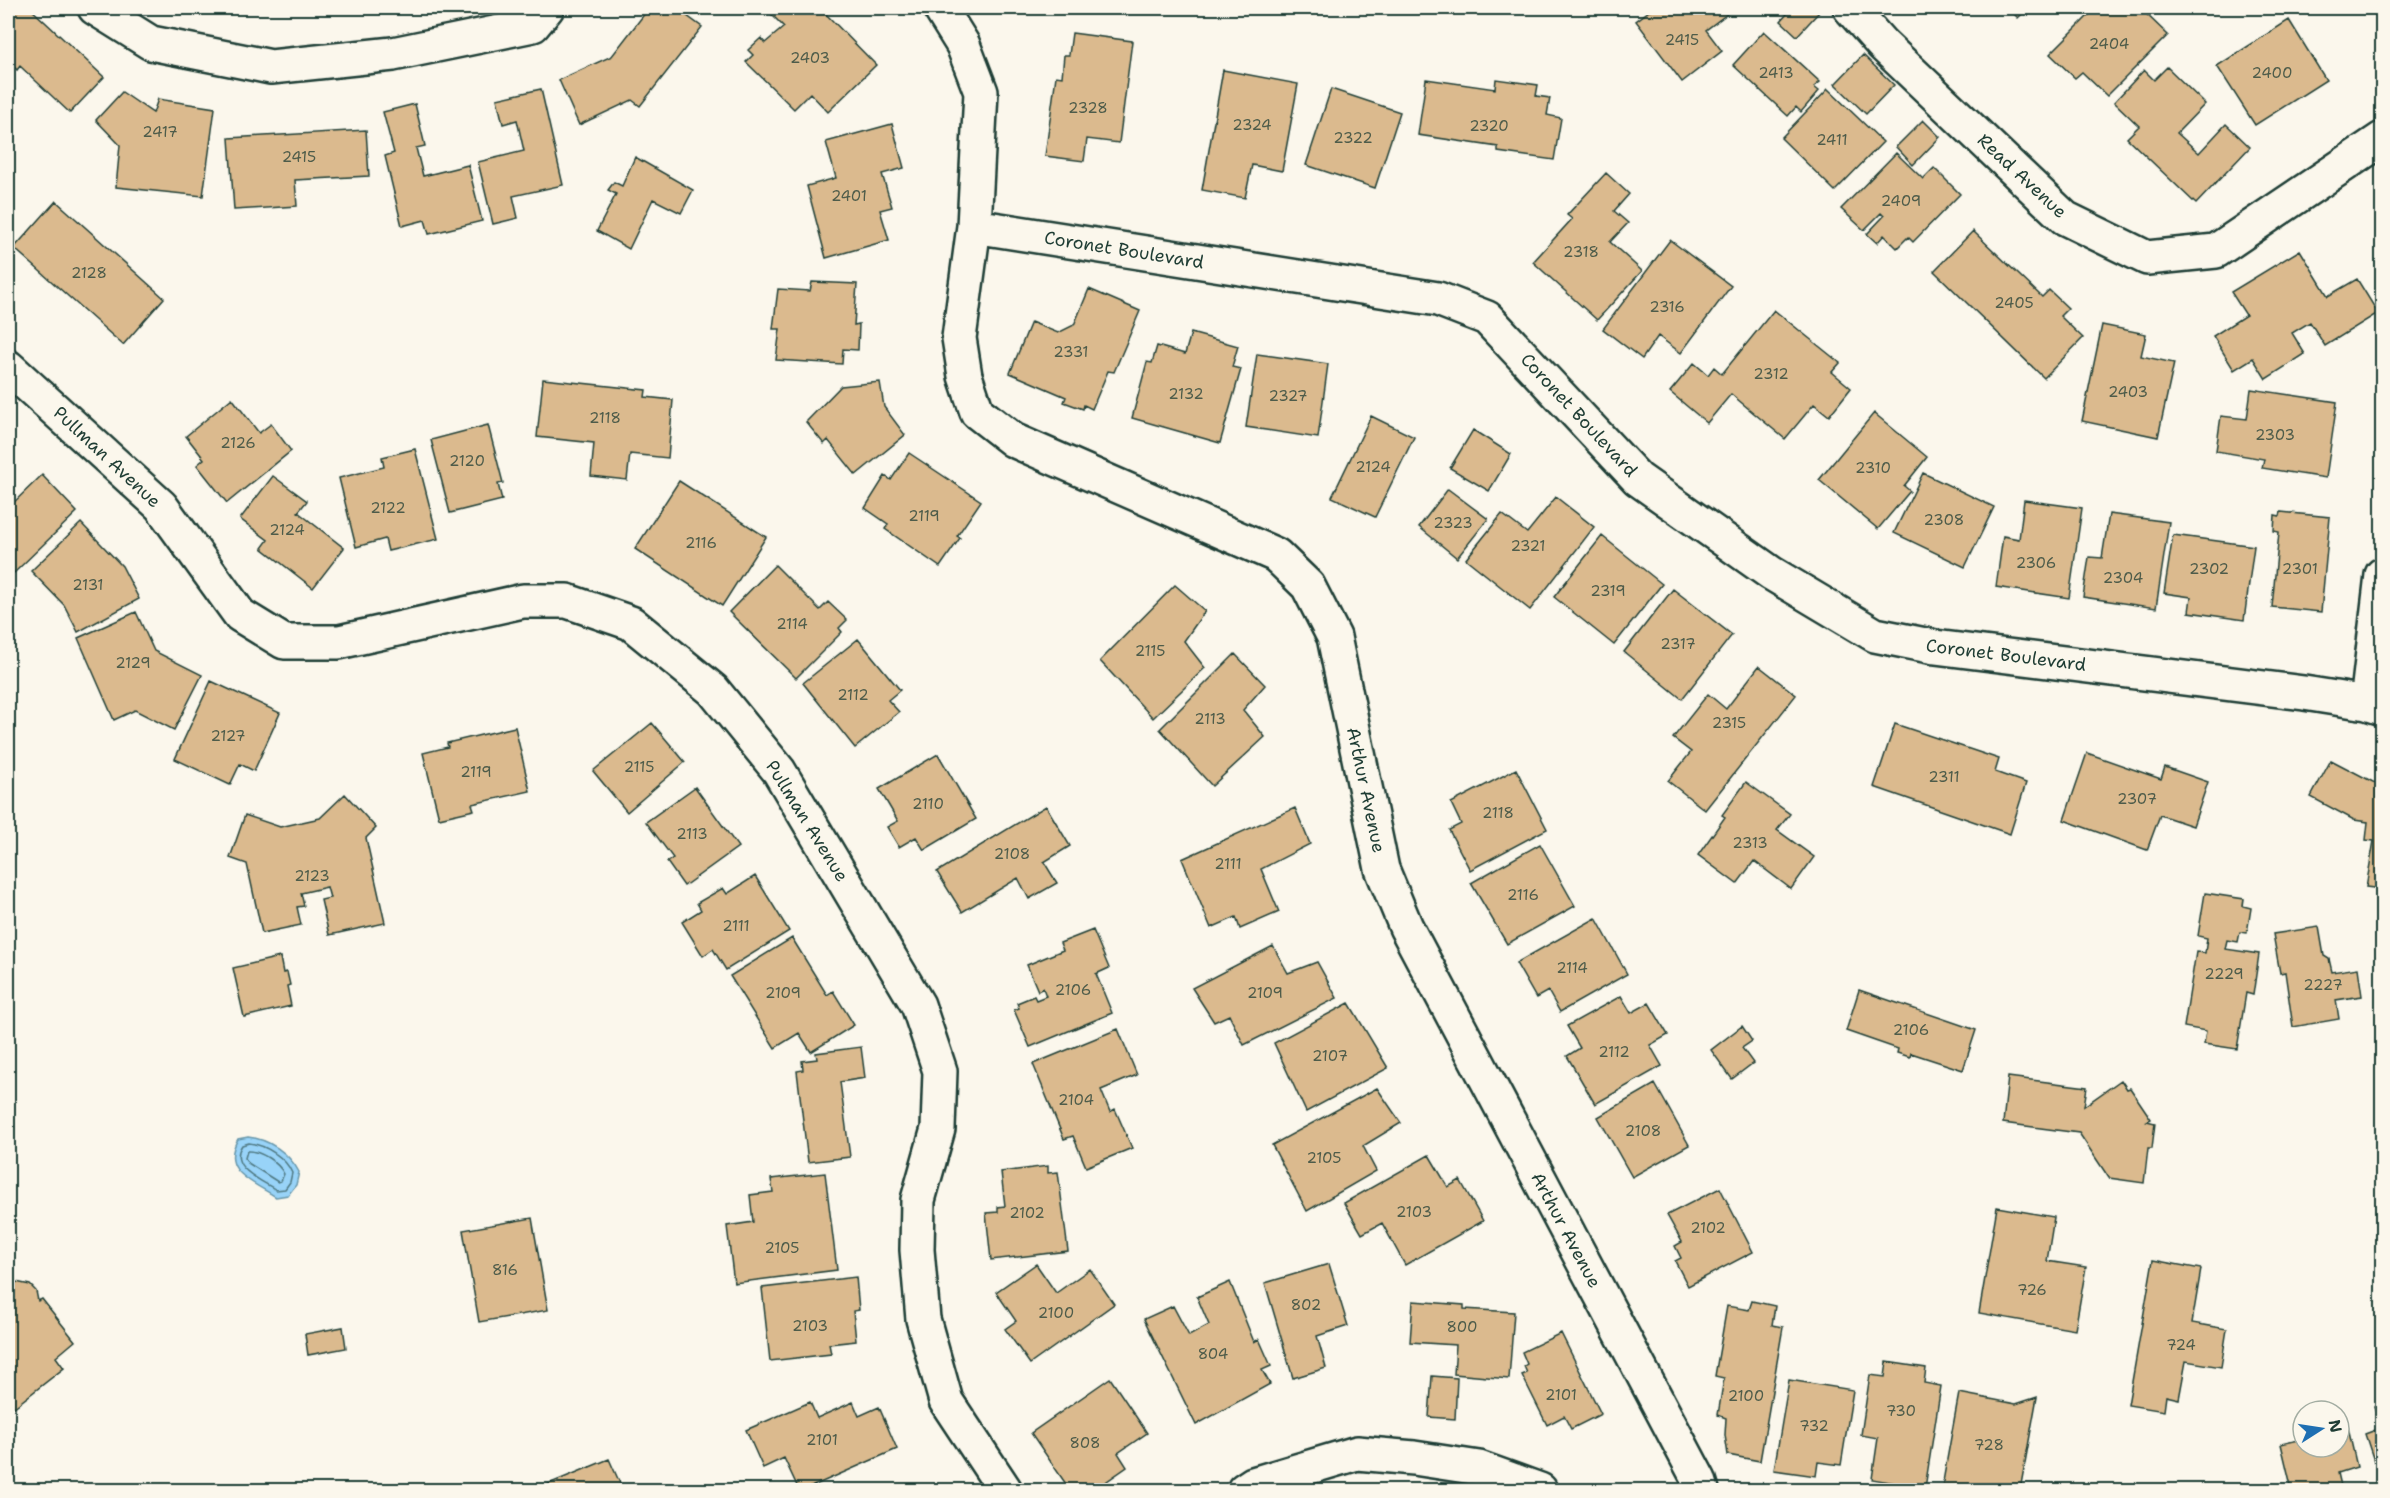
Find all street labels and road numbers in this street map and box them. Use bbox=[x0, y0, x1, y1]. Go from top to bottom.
street label: Read Avenue bbox=[1972, 128, 2072, 224]
street label: Coronet Boulevard bbox=[1042, 226, 1206, 274]
street label: Coronet Boulevard bbox=[1515, 348, 1643, 482]
street label: Pullman Avenue bbox=[48, 401, 166, 513]
street label: Coronet Boulevard bbox=[1925, 633, 2087, 677]
street label: Arthur Avenue bbox=[1341, 725, 1391, 855]
street label: Pullman Avenue bbox=[760, 756, 854, 886]
street label: Arthur Avenue bbox=[1525, 1168, 1607, 1292]

